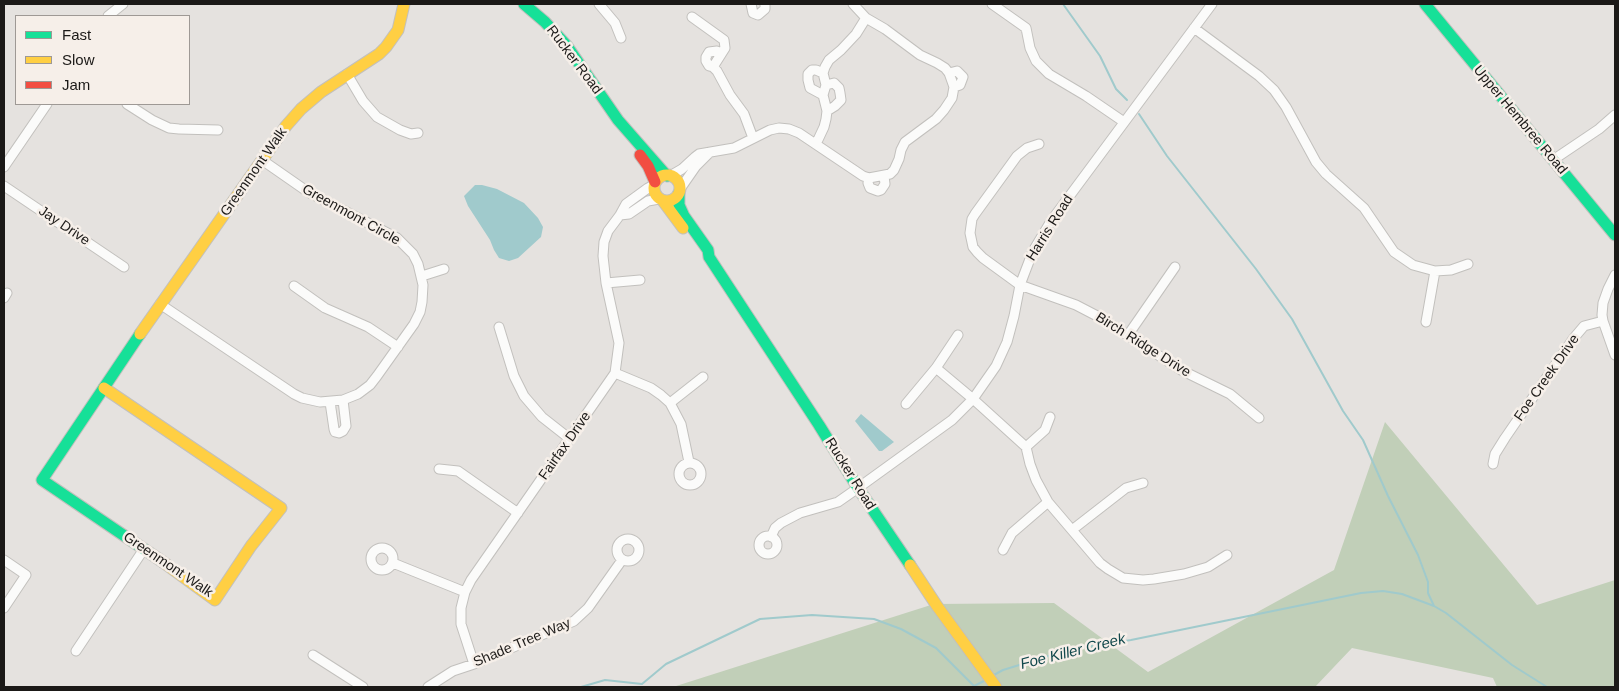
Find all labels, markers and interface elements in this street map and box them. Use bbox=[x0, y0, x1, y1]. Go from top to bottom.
legend bbox=[15, 15, 190, 105]
street label: Rucker Road bbox=[543, 22, 605, 98]
text: Fast bbox=[62, 26, 91, 43]
text: Slow bbox=[62, 51, 95, 68]
street label: Upper Hembree Road bbox=[1470, 62, 1570, 178]
text: Jam bbox=[62, 76, 90, 93]
street label: Greenmont Walk bbox=[217, 124, 291, 220]
street label: Greenmont Circle bbox=[299, 181, 403, 249]
street label: Harris Road bbox=[1023, 192, 1077, 264]
street label: Jay Drive bbox=[35, 203, 93, 249]
street label: Birch Ridge Drive bbox=[1092, 309, 1194, 381]
street label: Foe Creek Drive bbox=[1511, 331, 1583, 425]
street label: Fairfax Drive bbox=[535, 409, 595, 483]
street label: Rucker Road bbox=[821, 435, 879, 513]
street label: Greenmont Walk bbox=[120, 529, 216, 601]
street label: Shade Tree Way bbox=[471, 615, 573, 671]
water label: Foe Killer Creek bbox=[1019, 630, 1127, 674]

